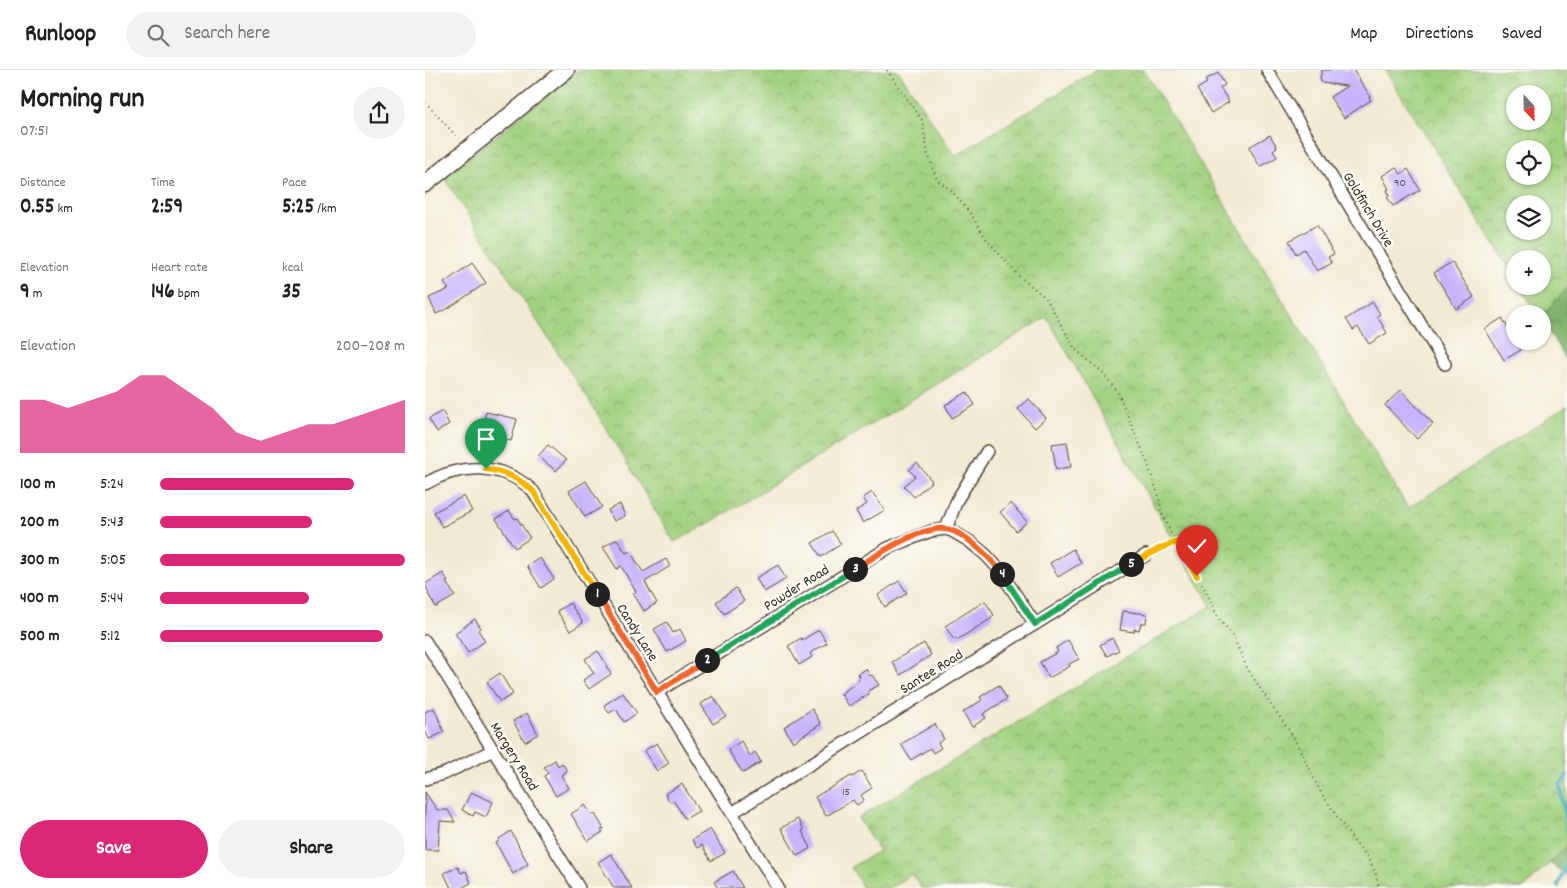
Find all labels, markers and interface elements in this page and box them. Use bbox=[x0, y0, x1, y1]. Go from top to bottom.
search box bbox=[126, 12, 476, 57]
text: Runloop bbox=[25, 18, 96, 52]
icon: search bbox=[144, 21, 172, 49]
text: Search here bbox=[184, 21, 270, 48]
text: Map bbox=[1350, 22, 1377, 47]
text: Directions bbox=[1405, 22, 1474, 47]
text: Saved bbox=[1502, 22, 1542, 47]
text: Morning run bbox=[20, 81, 144, 121]
north arrow bbox=[1506, 85, 1551, 130]
map controls bbox=[1506, 85, 1551, 350]
button: share bbox=[353, 87, 405, 139]
text: 07:51 bbox=[20, 120, 48, 143]
button: locate bbox=[1506, 140, 1551, 185]
street label: Goldfinch Drive bbox=[1336, 168, 1399, 252]
text: Distance bbox=[20, 173, 66, 193]
text: Time bbox=[151, 173, 175, 193]
text: Pace bbox=[282, 173, 307, 193]
house number: 90 bbox=[1394, 175, 1406, 192]
text: 0.55 bbox=[20, 193, 54, 223]
text: 2:59 bbox=[151, 193, 183, 223]
text: 5:25 bbox=[282, 193, 314, 223]
button: layers bbox=[1506, 195, 1551, 240]
text: km bbox=[54, 199, 73, 219]
text: /km bbox=[314, 199, 337, 219]
button: + bbox=[1506, 250, 1551, 295]
text: Elevation bbox=[20, 258, 69, 278]
text: Heart rate bbox=[151, 258, 208, 278]
text: kcal bbox=[282, 258, 303, 278]
text: 9 bbox=[20, 278, 30, 308]
text: 146 bbox=[151, 278, 175, 308]
text: 35 bbox=[282, 278, 301, 308]
text: m bbox=[30, 284, 42, 304]
text: bpm bbox=[175, 284, 200, 304]
button: − bbox=[1506, 305, 1551, 350]
text: Elevation bbox=[20, 335, 76, 358]
text: 200–208 m bbox=[336, 335, 405, 358]
pin bbox=[465, 418, 507, 469]
icon: arrive bbox=[472, 425, 500, 453]
text: 100 m bbox=[20, 473, 56, 496]
text: 5:24 bbox=[100, 473, 124, 496]
text: 200 m bbox=[20, 511, 59, 534]
text: 5:43 bbox=[100, 511, 124, 534]
pin bbox=[1176, 525, 1218, 576]
icon: check bbox=[1183, 532, 1211, 560]
text: 300 m bbox=[20, 549, 59, 572]
text: 5:05 bbox=[100, 549, 126, 572]
pin: 5 bbox=[1119, 552, 1143, 576]
text: 5 bbox=[1128, 554, 1135, 574]
pin: 3 bbox=[843, 556, 867, 582]
text: 3 bbox=[852, 559, 859, 579]
street label: Powder Road bbox=[760, 560, 834, 618]
pin: 4 bbox=[989, 562, 1015, 586]
text: 4 bbox=[1000, 564, 1005, 584]
pin: 1 bbox=[585, 582, 609, 606]
text: 1 bbox=[596, 584, 599, 604]
text: 400 m bbox=[20, 587, 59, 610]
text: 5:44 bbox=[100, 587, 123, 610]
street label: Candy Lane bbox=[610, 600, 663, 667]
text: 500 m bbox=[20, 625, 60, 648]
text: 5:12 bbox=[100, 625, 121, 648]
street label: Santee Road bbox=[896, 645, 968, 701]
pin: 2 bbox=[695, 648, 719, 672]
text: 2 bbox=[704, 650, 711, 670]
street label: Margery Road bbox=[483, 718, 543, 796]
house number: 15 bbox=[842, 784, 850, 801]
button: Save bbox=[20, 820, 208, 878]
button: Share bbox=[218, 820, 405, 878]

